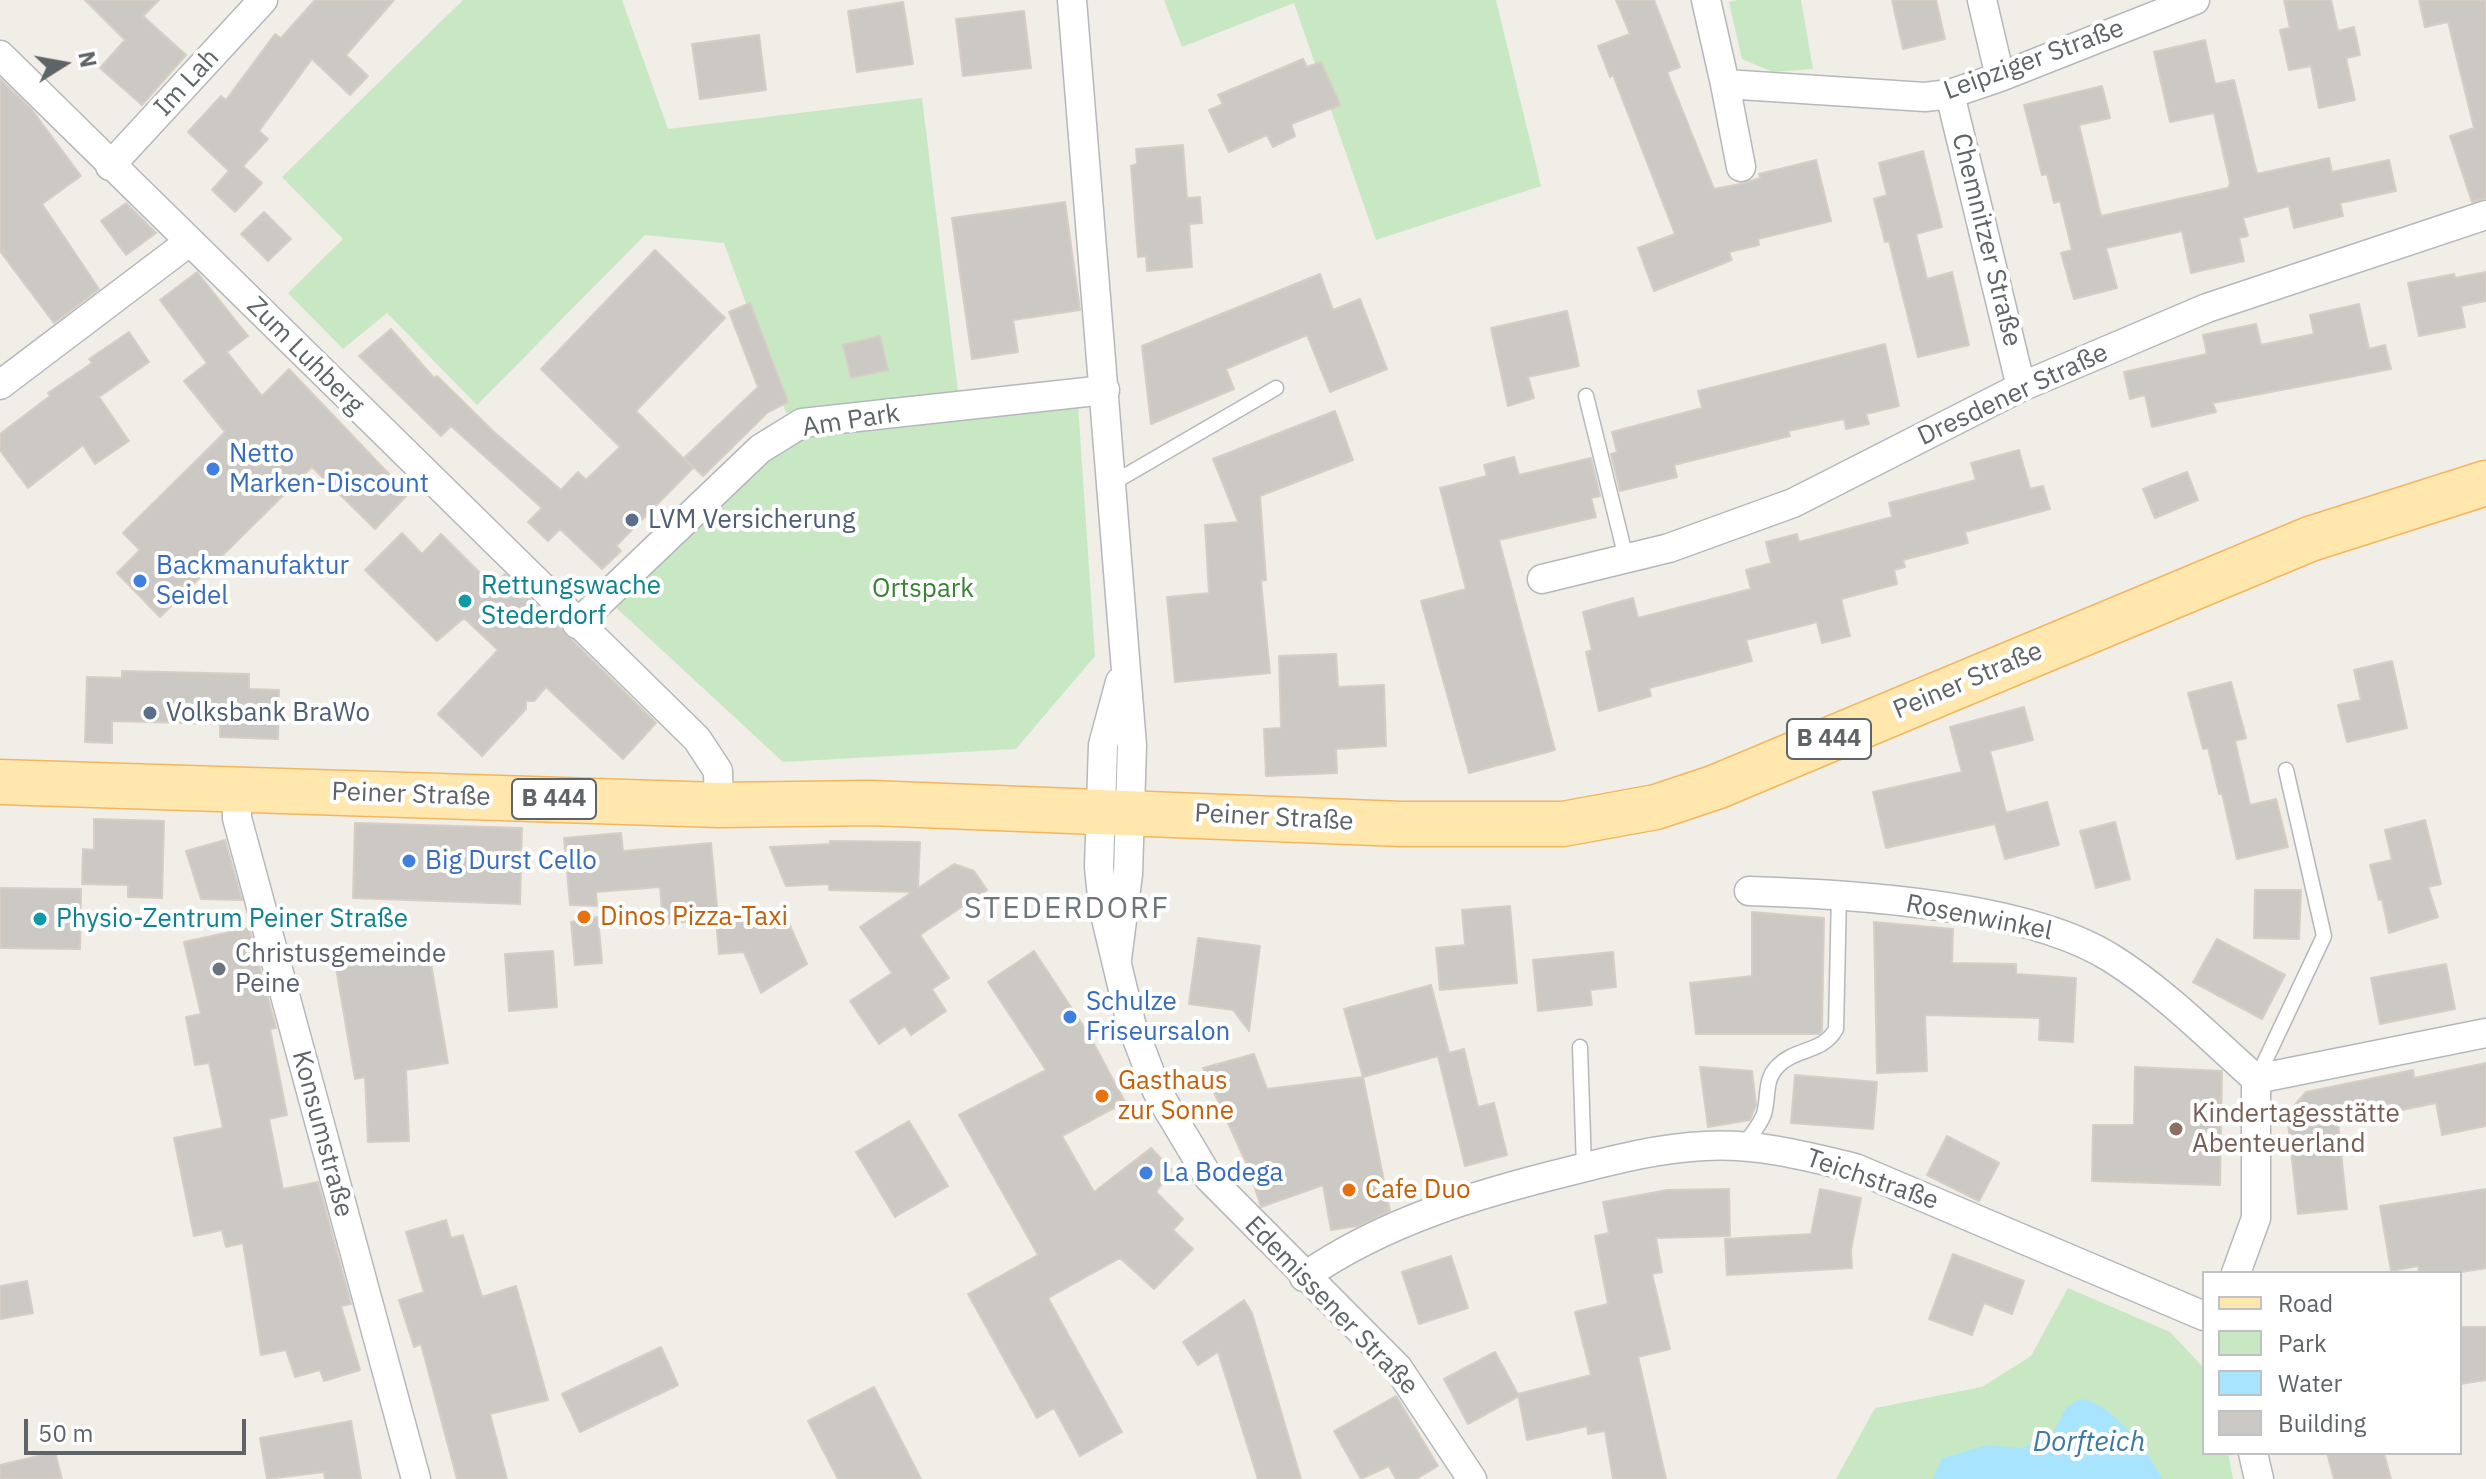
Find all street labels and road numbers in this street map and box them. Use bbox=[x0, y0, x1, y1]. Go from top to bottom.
street label: Leipziger Straße bbox=[1940, 13, 2128, 107]
street label: Im Lah bbox=[148, 43, 226, 123]
street label: Chemnitzer Straße bbox=[1944, 130, 2028, 350]
street label: Zum Luhberg bbox=[240, 291, 370, 421]
street label: Dresdener Straße bbox=[1913, 337, 2113, 453]
street label: Am Park bbox=[800, 398, 902, 444]
street label: Peiner Straße bbox=[1889, 636, 2047, 726]
road number: B 444 bbox=[1787, 719, 1871, 759]
street label: Peiner Straße bbox=[331, 777, 491, 813]
road number: B 444 bbox=[512, 779, 596, 819]
street label: Peiner Straße bbox=[1194, 798, 1354, 838]
street label: Rosenwinkel bbox=[1903, 889, 2055, 947]
street label: Konsumstraße bbox=[285, 1047, 359, 1221]
street label: Teichstraße bbox=[1802, 1143, 1942, 1217]
street label: Edemissener Straße bbox=[1238, 1210, 1424, 1402]

